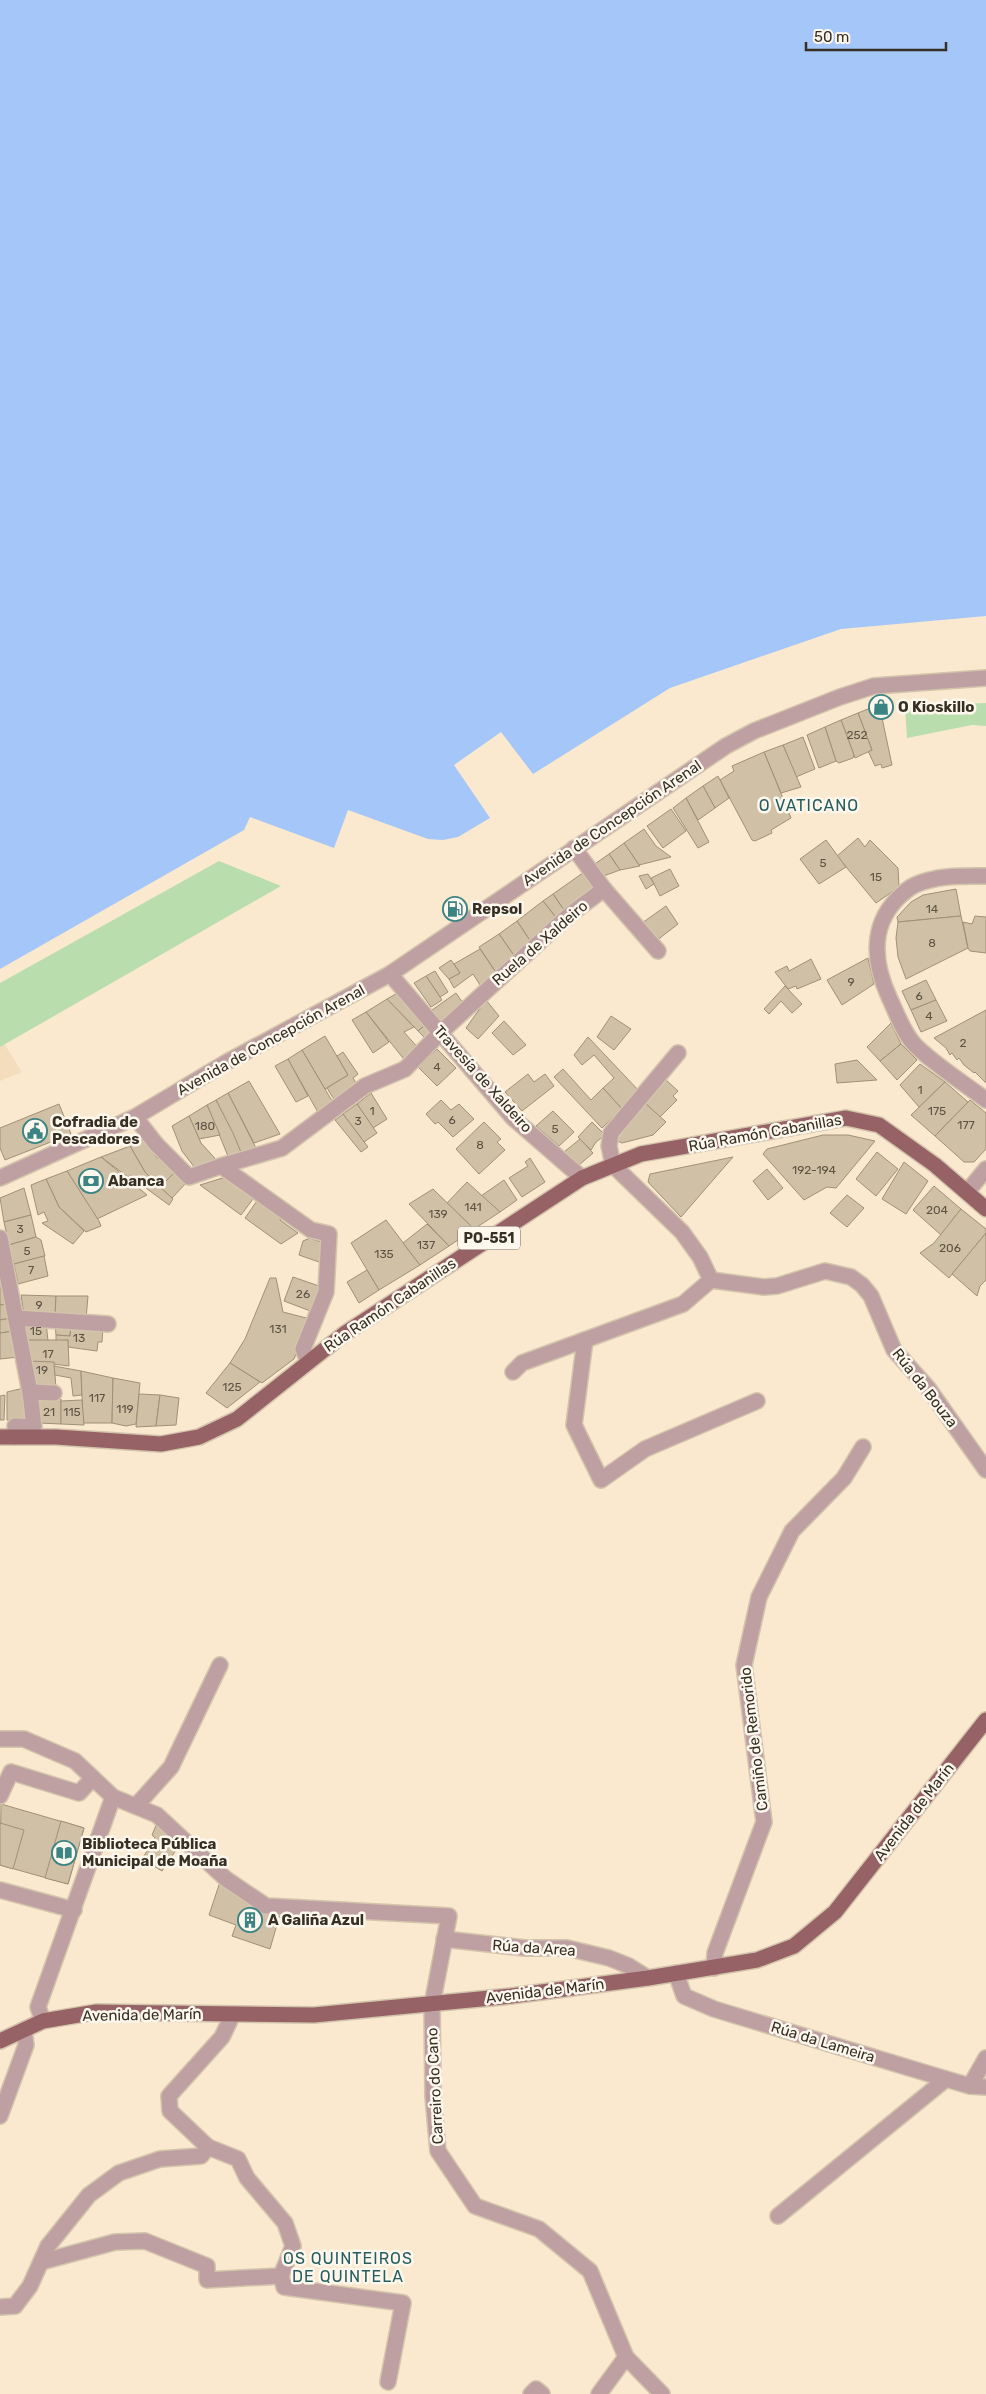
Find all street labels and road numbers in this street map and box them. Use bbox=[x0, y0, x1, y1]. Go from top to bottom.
street label: Avenida de Concepción Arenal bbox=[519, 756, 705, 890]
street label: Ruela de Xaldeiro bbox=[489, 897, 591, 989]
street label: Avenida de Concepción Arenal bbox=[174, 981, 368, 1099]
street label: Travesía de Xaldeiro bbox=[430, 1022, 536, 1136]
street label: Rúa Ramón Cabanillas bbox=[687, 1111, 843, 1155]
road number: PO-551 bbox=[458, 1226, 520, 1250]
street label: Rúa Ramón Cabanillas bbox=[321, 1254, 460, 1356]
street label: Rúa da Bouza bbox=[889, 1345, 961, 1431]
street label: Camiño de Remorido bbox=[736, 1666, 772, 1812]
street label: Avenida de Marín bbox=[870, 1759, 958, 1865]
street label: Rúa da Area bbox=[492, 1936, 576, 1960]
street label: Avenida de Marín bbox=[485, 1975, 605, 2007]
street label: Avenida de Marín bbox=[82, 2005, 202, 2025]
street label: Rúa da Lameira bbox=[769, 2018, 877, 2066]
street label: Carreiro do Cano bbox=[423, 2027, 447, 2145]

